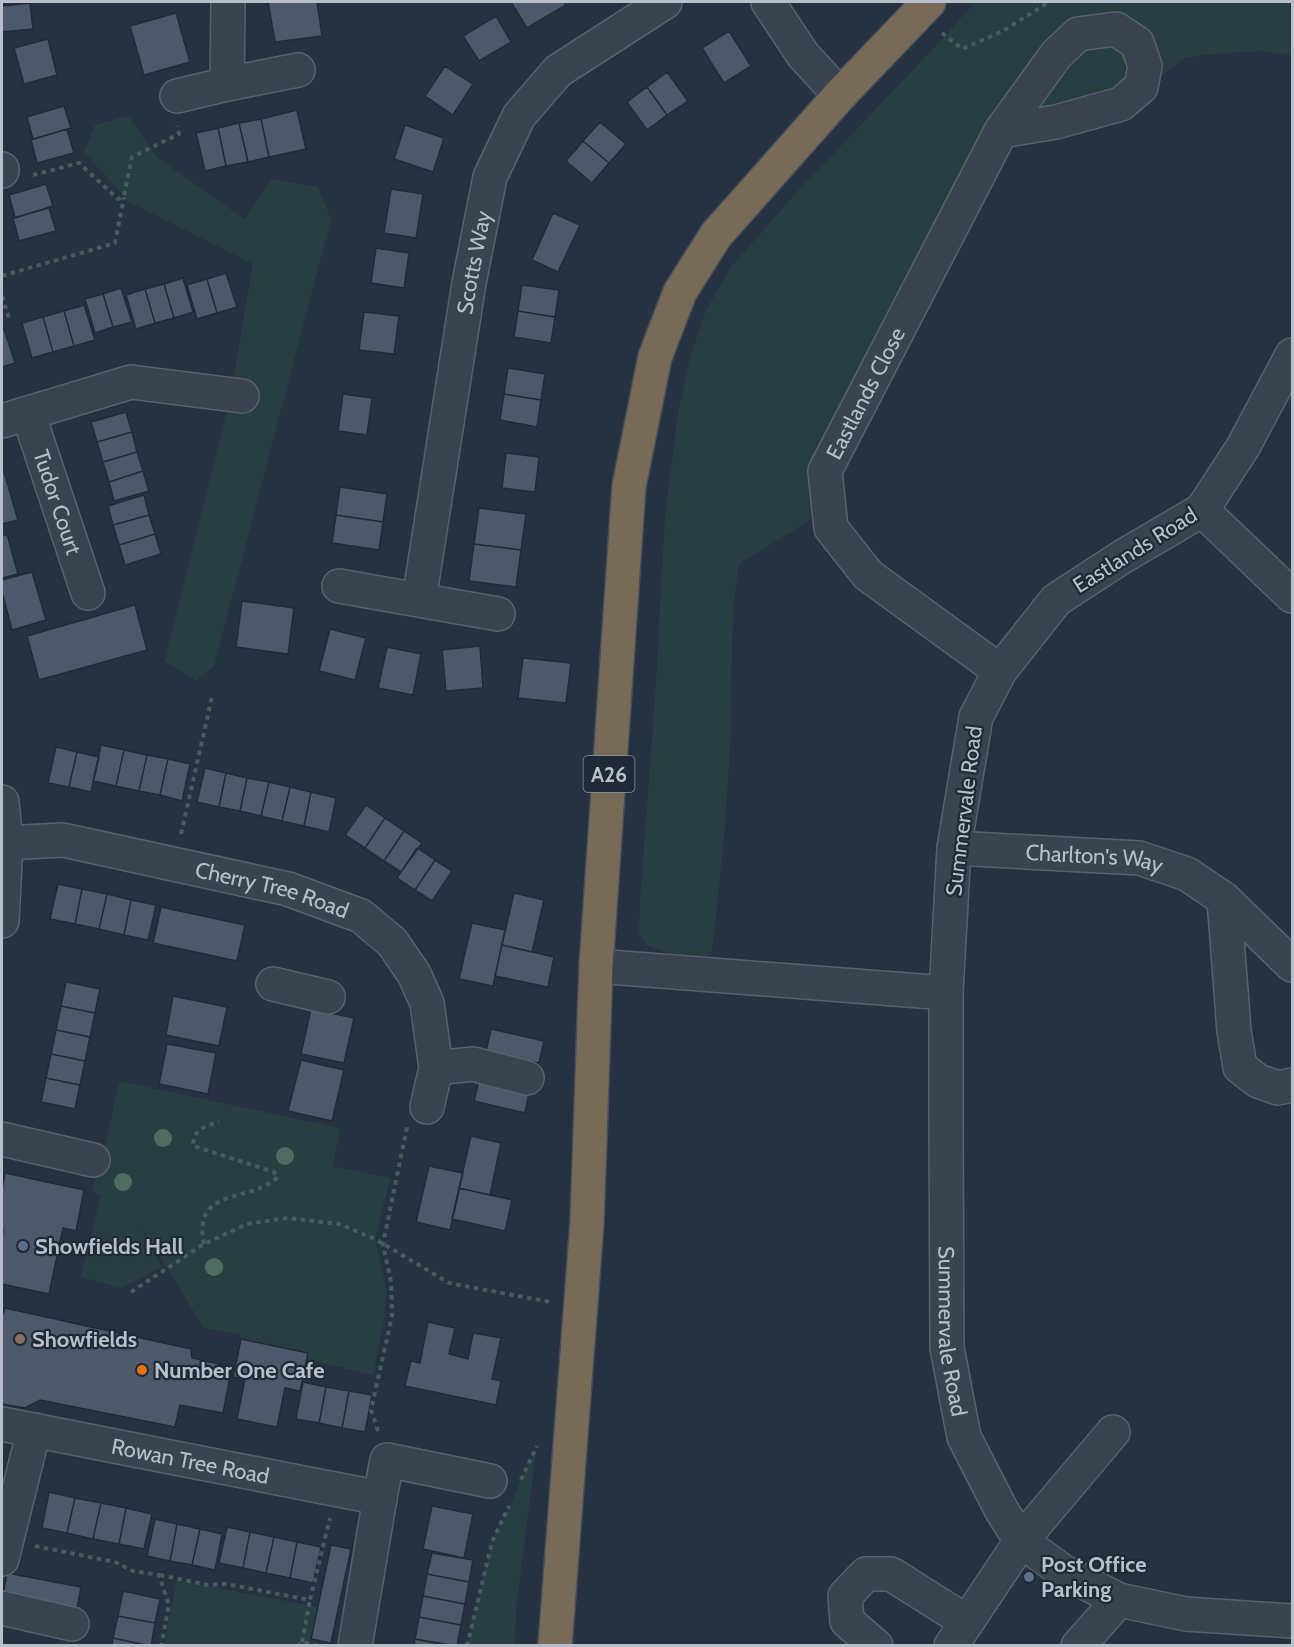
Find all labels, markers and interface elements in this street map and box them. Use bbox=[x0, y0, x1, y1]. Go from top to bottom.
street label: Scotts Way bbox=[451, 208, 497, 316]
street label: Eastlands Close bbox=[820, 323, 911, 464]
street label: Tudor Court bbox=[28, 446, 88, 559]
street label: Eastlands Road bbox=[1068, 501, 1202, 599]
street label: Summervale Road bbox=[940, 724, 988, 898]
road number: A26 bbox=[584, 756, 634, 792]
street label: Charlton's Way bbox=[1025, 838, 1167, 879]
street label: Cherry Tree Road bbox=[193, 856, 353, 924]
place label: Showfields Hall bbox=[35, 1233, 184, 1260]
marker: Showfields Hall bbox=[16, 1239, 30, 1253]
street label: Summervale Road bbox=[933, 1246, 973, 1419]
place label: Showfields bbox=[32, 1326, 137, 1353]
marker: Showfields bbox=[13, 1332, 27, 1346]
place label: Number One Cafe bbox=[154, 1357, 325, 1384]
marker: Number One Cafe bbox=[135, 1363, 149, 1377]
street label: Rowan Tree Road bbox=[109, 1432, 272, 1490]
place label: Post Office Parking bbox=[1041, 1551, 1147, 1603]
marker: Post Office Parking bbox=[1022, 1570, 1036, 1584]

